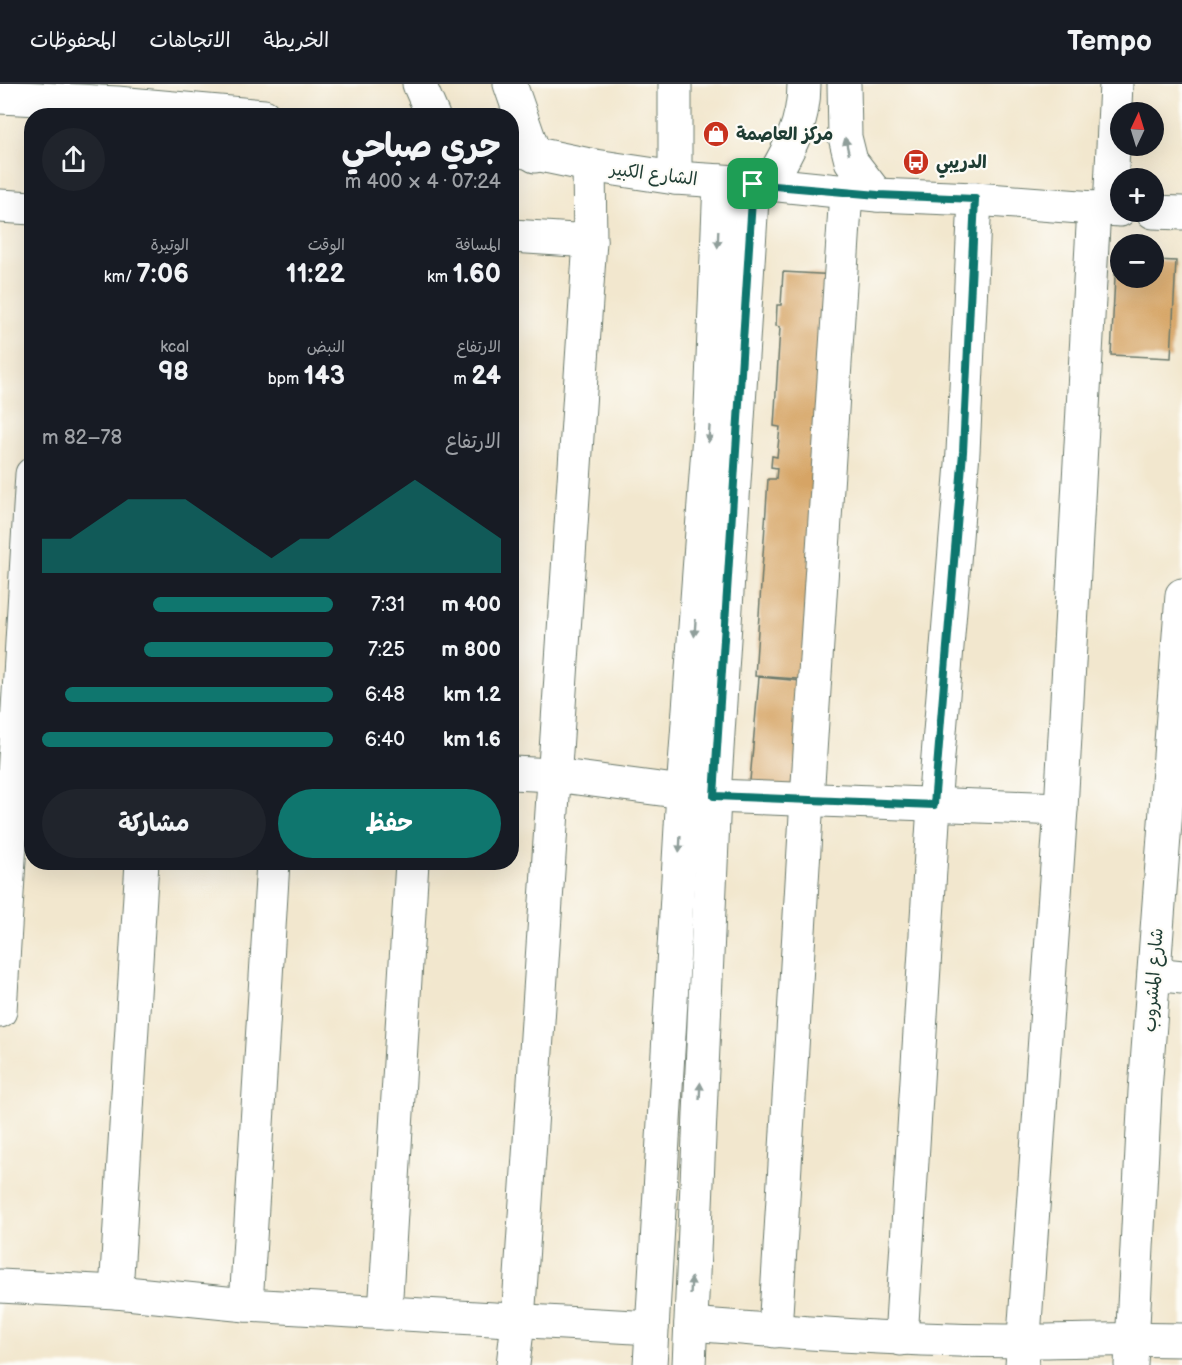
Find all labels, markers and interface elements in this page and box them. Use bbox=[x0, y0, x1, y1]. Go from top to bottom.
text: Tempo bbox=[1067, 25, 1152, 58]
text: المحفوظات bbox=[30, 28, 116, 53]
text: الاتجاهات bbox=[149, 28, 231, 53]
text: الخريطة bbox=[264, 28, 329, 53]
north arrow bbox=[1110, 102, 1164, 156]
map controls bbox=[1110, 102, 1164, 288]
shop icon: مركز العاصمة bbox=[701, 119, 731, 149]
place label: مركز العاصمة bbox=[736, 124, 833, 145]
text: جري صباحي bbox=[341, 127, 501, 167]
button: share bbox=[42, 128, 105, 191]
one-way arrow bbox=[842, 137, 852, 155]
bus stop icon: الدريبي bbox=[901, 147, 931, 177]
place label: الدريبي bbox=[936, 152, 987, 178]
street label: الشارع الكبير bbox=[607, 158, 699, 191]
pin bbox=[727, 158, 778, 209]
icon: arrive bbox=[736, 167, 769, 200]
button: + bbox=[1110, 168, 1164, 222]
text: 07:24 · 4 × 400 m bbox=[345, 170, 501, 194]
one-way arrow bbox=[713, 230, 722, 249]
button: − bbox=[1110, 234, 1164, 288]
text: الوتيرة bbox=[150, 236, 189, 255]
text: الوقت bbox=[308, 236, 345, 255]
text: المسافة bbox=[455, 236, 501, 255]
text: 7:06 bbox=[136, 259, 189, 290]
text: 11:22 bbox=[286, 259, 345, 290]
text: 1.60 bbox=[452, 259, 501, 290]
text: /km bbox=[104, 268, 136, 287]
text: km bbox=[427, 268, 452, 287]
text: kcal bbox=[160, 338, 189, 357]
text: النبض bbox=[307, 338, 345, 357]
text: الارتفاع bbox=[456, 338, 501, 357]
text: 98 bbox=[158, 357, 189, 388]
text: 143 bbox=[304, 361, 345, 392]
text: 24 bbox=[471, 361, 501, 392]
text: bpm bbox=[268, 370, 304, 389]
text: m bbox=[454, 370, 471, 389]
one-way arrow bbox=[704, 424, 714, 443]
text: 78–82 m bbox=[42, 426, 122, 450]
text: الارتفاع bbox=[445, 430, 501, 454]
text: 7:31 bbox=[371, 593, 405, 617]
text: 400 m bbox=[442, 593, 501, 617]
one-way arrow bbox=[691, 619, 700, 638]
text: 7:25 bbox=[368, 638, 405, 662]
text: 800 m bbox=[442, 638, 501, 662]
text: 6:48 bbox=[365, 683, 405, 707]
text: 1.2 km bbox=[443, 683, 501, 707]
text: 6:40 bbox=[365, 728, 405, 752]
text: 1.6 km bbox=[443, 728, 501, 752]
button: مشاركة bbox=[42, 789, 266, 858]
button: حفظ bbox=[278, 789, 501, 858]
one-way arrow bbox=[676, 834, 685, 853]
street label: شارع المشروب bbox=[1139, 927, 1169, 1033]
one-way arrow bbox=[696, 1081, 705, 1100]
one-way arrow bbox=[687, 1276, 696, 1295]

